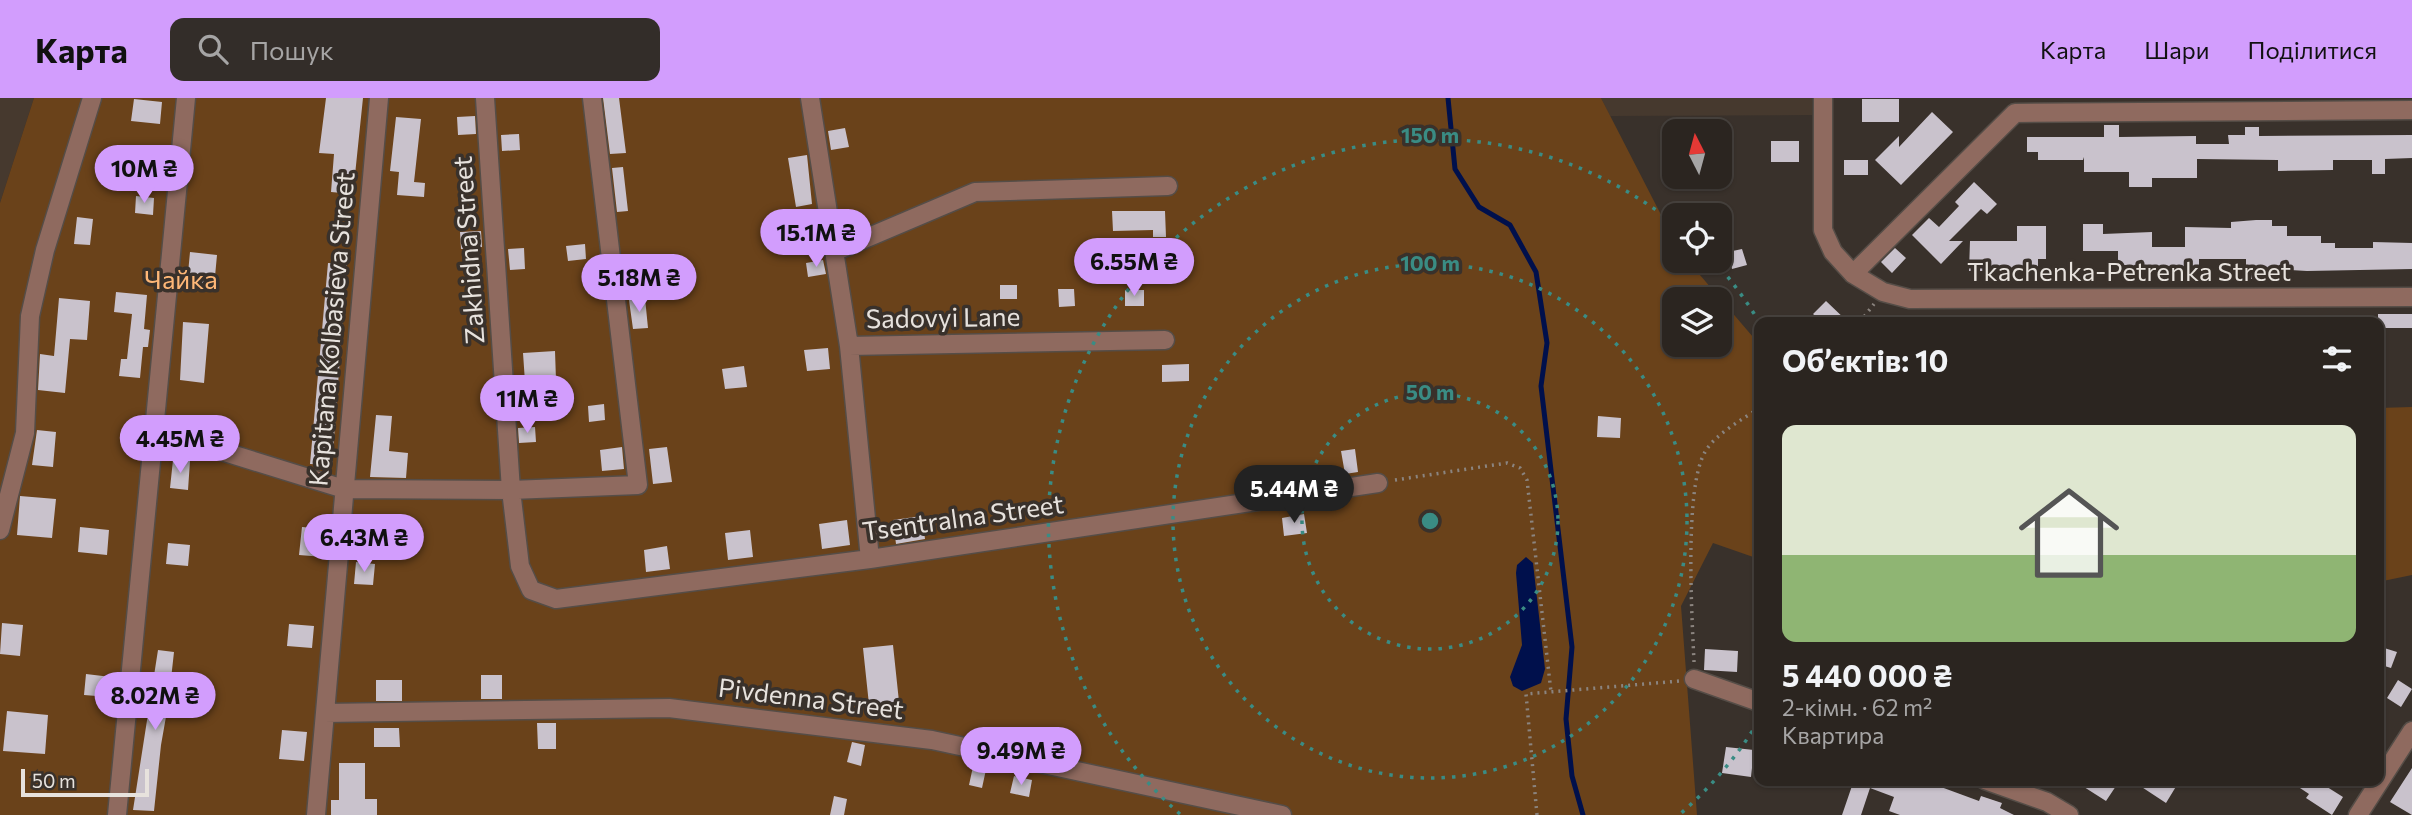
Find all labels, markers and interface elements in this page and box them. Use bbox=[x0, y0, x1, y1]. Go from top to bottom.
search box bbox=[170, 18, 660, 81]
text: Карта bbox=[35, 29, 128, 70]
icon: search bbox=[194, 30, 232, 68]
text: Пошук bbox=[250, 34, 334, 65]
text: Карта bbox=[2040, 35, 2106, 64]
text: Шари bbox=[2144, 35, 2210, 64]
text: Поділитися bbox=[2248, 35, 2377, 64]
north arrow bbox=[1662, 119, 1732, 189]
map controls bbox=[1662, 119, 1732, 357]
text: 150 m bbox=[1401, 122, 1459, 147]
pin: 10M ₴ bbox=[95, 146, 193, 205]
text: 10M ₴ bbox=[111, 154, 177, 182]
street label: Zakhidna Street bbox=[445, 155, 490, 345]
street label: Kapitana Kolbasieva Street bbox=[301, 170, 360, 487]
button: locate bbox=[1662, 203, 1732, 273]
pin: 15.1M ₴ bbox=[751, 209, 881, 269]
text: 15.1M ₴ bbox=[776, 218, 856, 246]
pin: 6.55M ₴ bbox=[1069, 238, 1199, 298]
text: 6.55M ₴ bbox=[1090, 247, 1178, 275]
text: 100 m bbox=[1400, 250, 1460, 275]
pin: 5.18M ₴ bbox=[574, 254, 704, 314]
street label: Tkachenka-Petrenka Street bbox=[1967, 255, 2291, 286]
park label: Чайка bbox=[144, 263, 218, 294]
text: 5.18M ₴ bbox=[597, 263, 681, 291]
button: layers bbox=[1662, 287, 1732, 357]
street label: Sadovyi Lane bbox=[865, 300, 1020, 333]
icon: filters bbox=[2318, 340, 2356, 378]
text: Об’єктів: 10 bbox=[1782, 341, 1948, 378]
pin: 11M ₴ bbox=[478, 376, 576, 435]
text: 50 m bbox=[1406, 379, 1454, 404]
text: 11M ₴ bbox=[496, 384, 558, 412]
pin: 4.45M ₴ bbox=[115, 416, 245, 475]
text: 4.45M ₴ bbox=[136, 424, 224, 452]
pin: 5.44M ₴ bbox=[1229, 466, 1359, 525]
icon: home bbox=[2006, 470, 2132, 596]
text: 5.44M ₴ bbox=[1250, 474, 1338, 502]
street label: Tsentralna Street bbox=[860, 487, 1066, 546]
centre of rings bbox=[1418, 509, 1442, 533]
pin: 6.43M ₴ bbox=[299, 514, 429, 574]
text: 6.43M ₴ bbox=[320, 523, 408, 551]
text: 5 440 000 ₴ bbox=[1782, 656, 1952, 693]
street label: Pivdenna Street bbox=[717, 671, 906, 724]
pin: 8.02M ₴ bbox=[90, 672, 220, 732]
text: 8.02M ₴ bbox=[111, 681, 199, 709]
text: 2-кімн. · 62 m² bbox=[1782, 693, 1932, 721]
text: Квартира bbox=[1782, 721, 1884, 749]
pin: 9.49M ₴ bbox=[956, 728, 1086, 787]
text: 9.49M ₴ bbox=[976, 736, 1066, 764]
scale bar bbox=[21, 766, 149, 798]
text: 50 m bbox=[32, 769, 76, 792]

